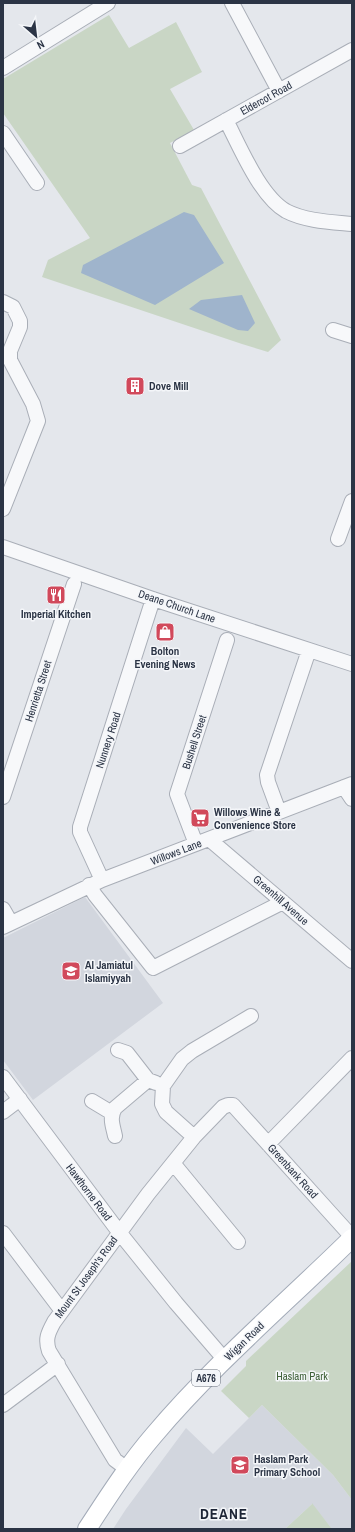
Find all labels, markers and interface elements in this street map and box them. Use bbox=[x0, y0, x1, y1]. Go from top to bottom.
north arrow bbox=[16, 16, 56, 56]
text: N bbox=[35, 37, 47, 53]
street label: Eldercot Road bbox=[238, 78, 294, 118]
building icon: Dove Mill bbox=[124, 375, 146, 397]
place label: Dove Mill bbox=[149, 379, 189, 393]
restaurant icon: Imperial Kitchen bbox=[45, 584, 67, 606]
street label: Deane Church Lane bbox=[137, 586, 217, 626]
place label: Imperial Kitchen bbox=[21, 607, 91, 621]
shop icon: Bolton Evening News bbox=[154, 621, 176, 643]
place label: Bolton Evening News bbox=[134, 644, 196, 671]
street label: Henrietta Street bbox=[22, 658, 55, 723]
street label: Nunnery Road bbox=[92, 710, 124, 770]
street label: Bushell Street bbox=[179, 713, 209, 771]
place label: Willows Wine & Convenience Store bbox=[214, 805, 296, 832]
supermarket icon: Willows Wine & Convenience Store bbox=[189, 807, 211, 829]
street label: Willows Lane bbox=[148, 836, 204, 868]
street label: Greenhill Avenue bbox=[250, 872, 312, 928]
place label: Al Jamiatul Islamiyyah bbox=[85, 958, 133, 985]
school or university icon: Al Jamiatul Islamiyyah bbox=[60, 960, 82, 982]
street label: Greenbank Road bbox=[265, 1141, 321, 1201]
street label: Hawthorne Road bbox=[63, 1161, 115, 1223]
street label: Mount St Joseph's Road bbox=[52, 1233, 120, 1321]
street label: Wigan Road bbox=[221, 1319, 267, 1363]
park label: Haslam Park bbox=[276, 1369, 328, 1383]
road number: A676 bbox=[192, 1370, 220, 1386]
place label: Haslam Park Primary School bbox=[254, 1452, 320, 1479]
school or university icon: Haslam Park Primary School bbox=[229, 1454, 251, 1476]
district label: DEANE bbox=[200, 1503, 248, 1524]

